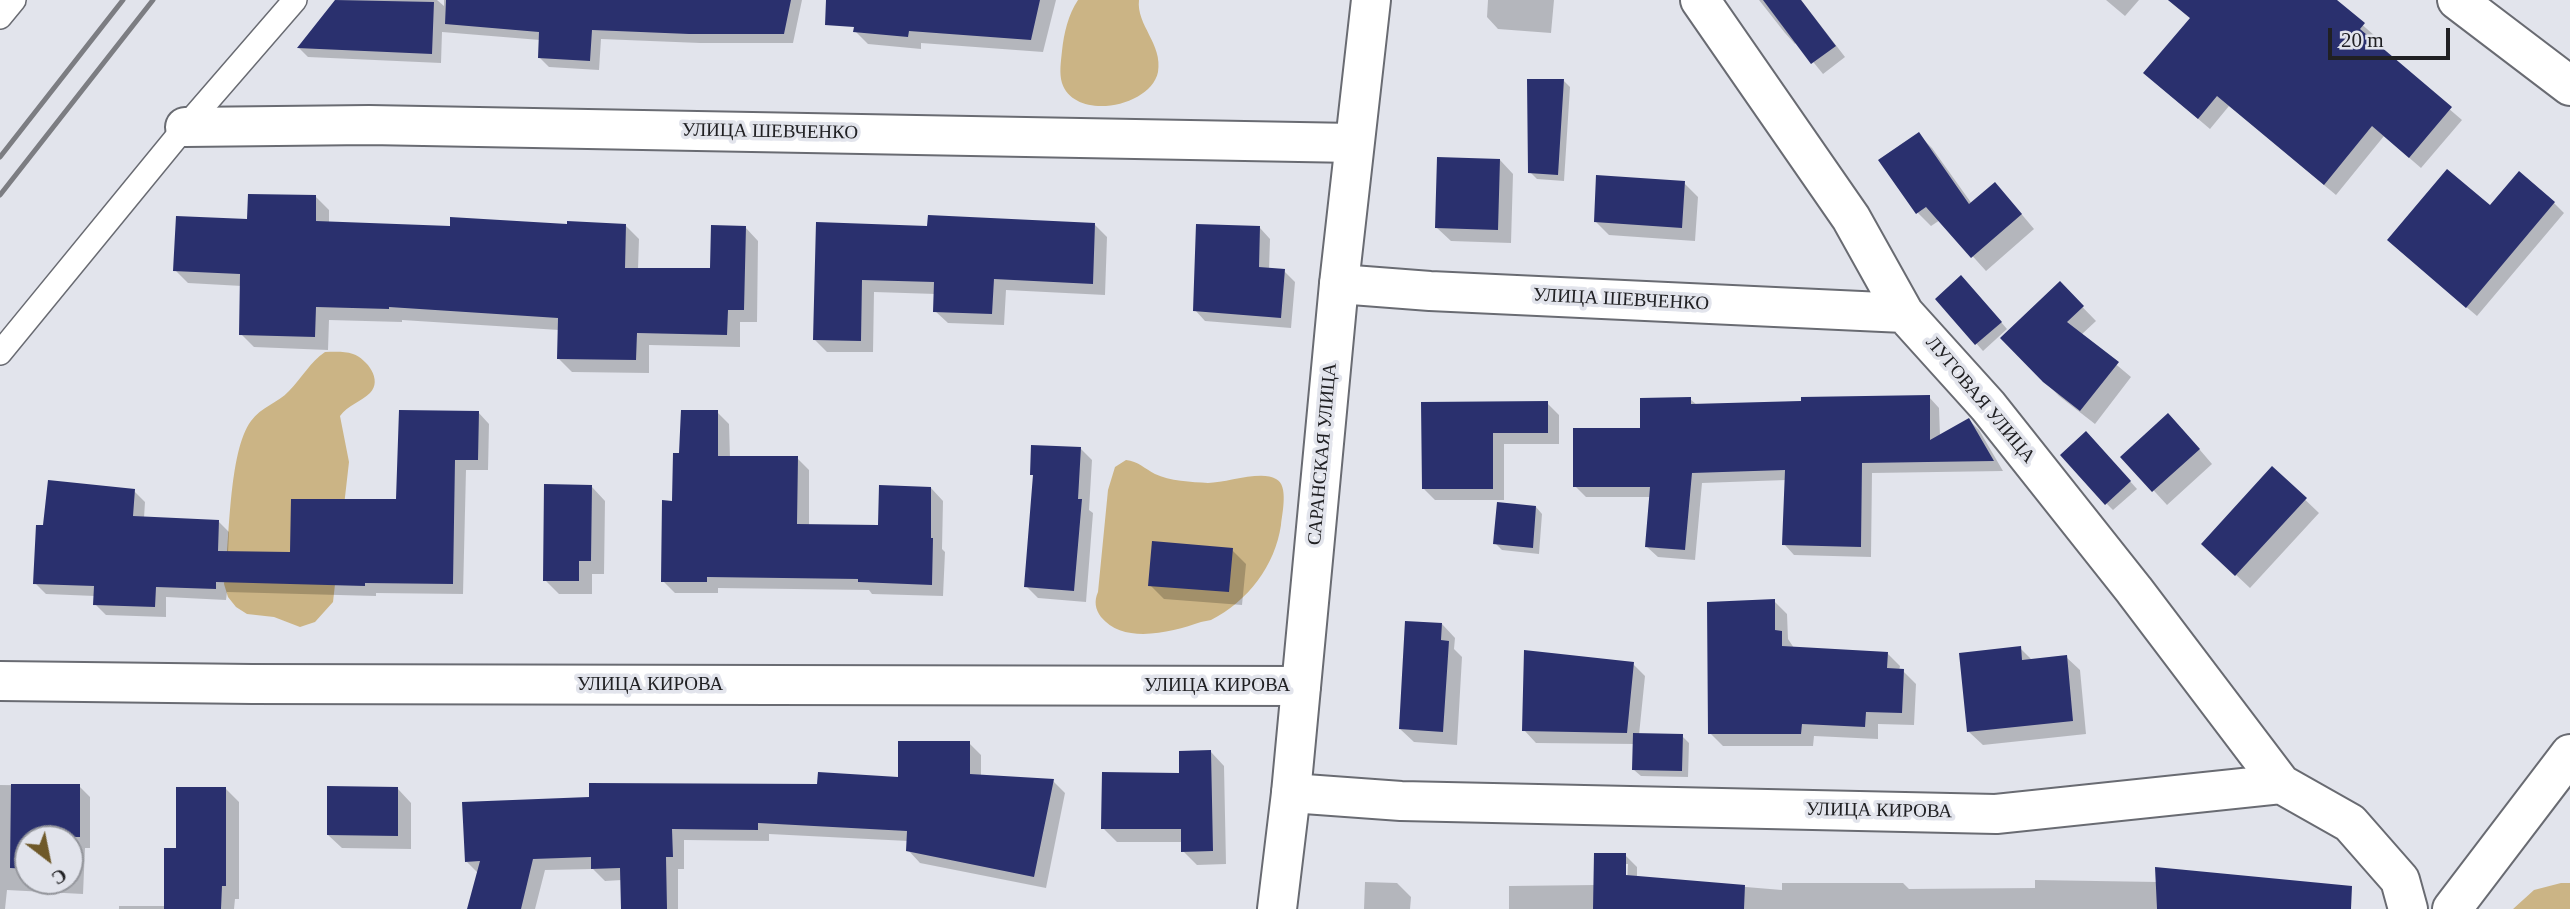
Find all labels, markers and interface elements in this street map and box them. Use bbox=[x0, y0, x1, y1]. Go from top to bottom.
scale bar bbox=[2332, 14, 2454, 58]
text: 20 m bbox=[2341, 28, 2384, 52]
street label: УЛИЦА ШЕВЧЕНКО bbox=[682, 119, 858, 145]
street label: УЛИЦА ШЕВЧЕНКО bbox=[1532, 284, 1710, 316]
street label: ЛУГОВАЯ УЛИЦА bbox=[1920, 332, 2040, 468]
street label: САРАНСКАЯ УЛИЦА bbox=[1304, 362, 1342, 546]
street label: УЛИЦА КИРОВА bbox=[577, 674, 723, 696]
street label: УЛИЦА КИРОВА bbox=[1144, 675, 1290, 697]
street label: УЛИЦА КИРОВА bbox=[1806, 798, 1952, 824]
north arrow bbox=[14, 825, 84, 895]
text: С bbox=[48, 864, 71, 889]

